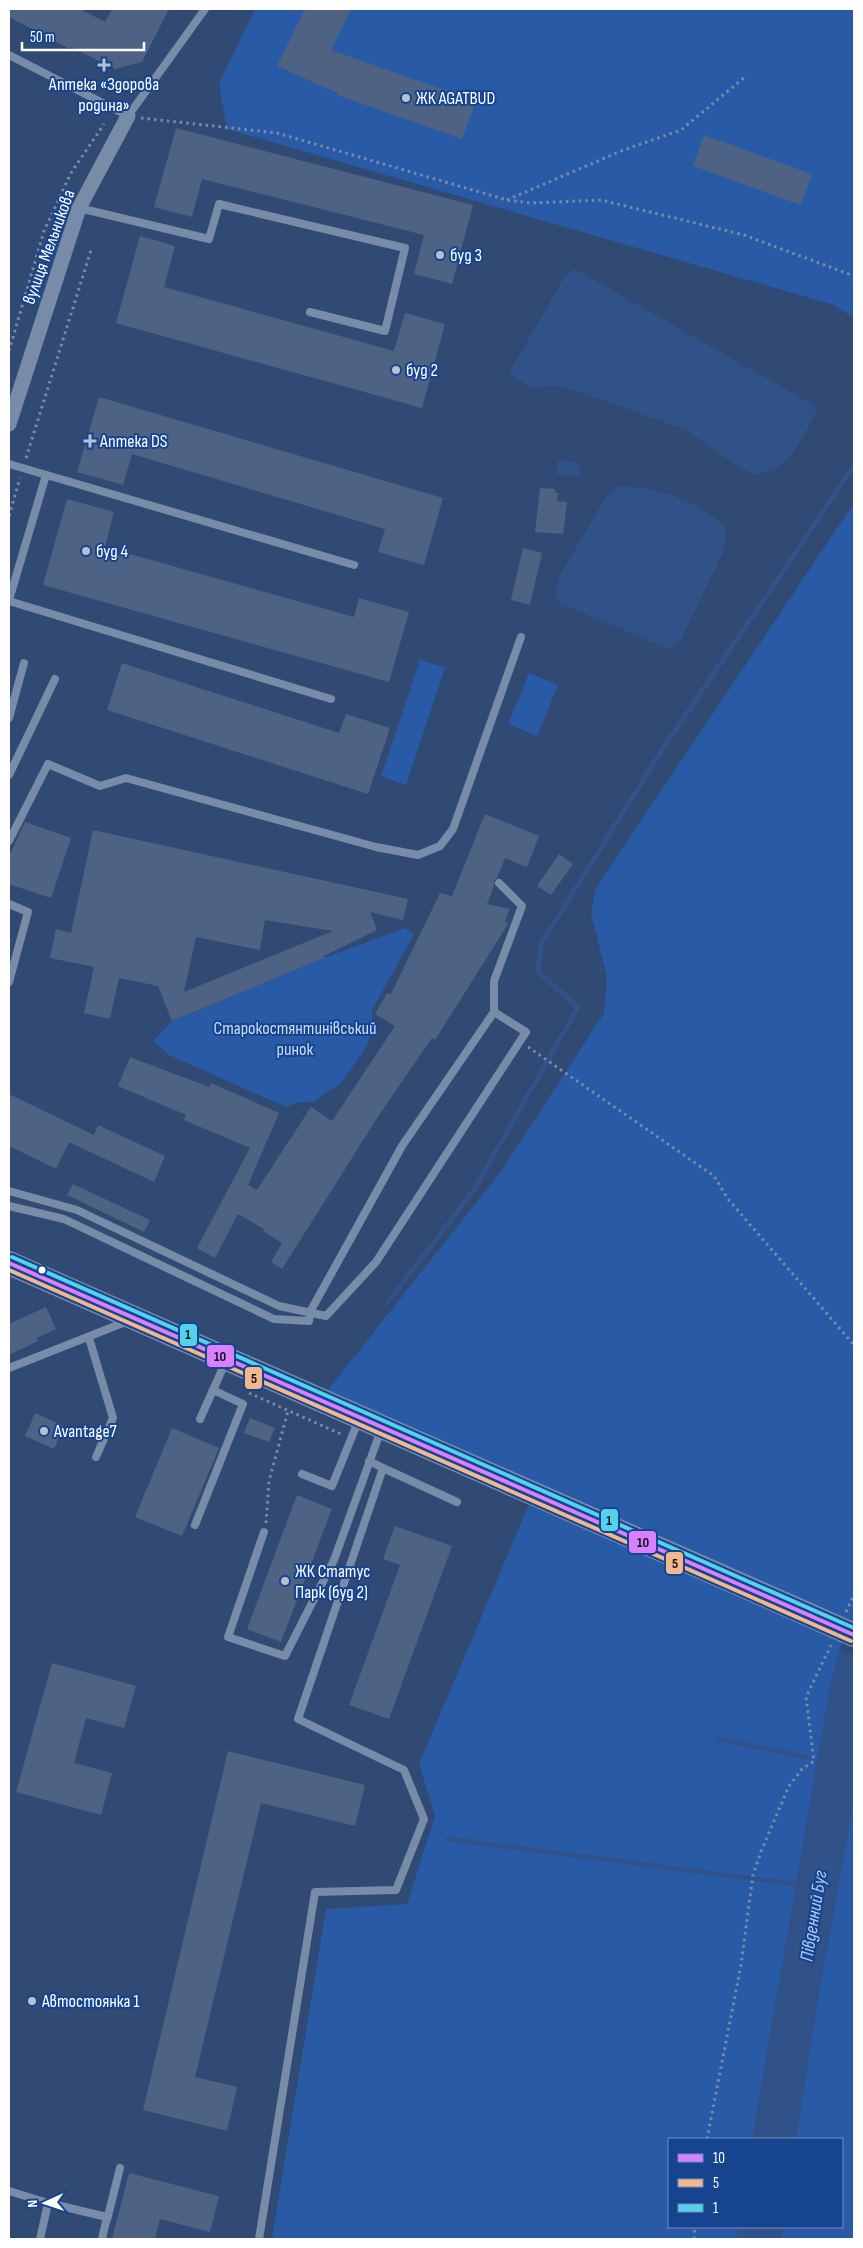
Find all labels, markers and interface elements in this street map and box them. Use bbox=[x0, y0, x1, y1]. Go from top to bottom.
scale bar bbox=[22, 20, 145, 52]
text: 50 m bbox=[30, 28, 55, 47]
marker: Аптека «Здорова родина» bbox=[98, 59, 110, 71]
place label: Аптека «Здорова родина» bbox=[48, 74, 159, 116]
place label: ЖК AGATBUD bbox=[416, 88, 495, 109]
marker: ЖК AGATBUD bbox=[400, 92, 412, 104]
street label: вулиця Мельникова bbox=[19, 187, 79, 307]
place label: буд 3 bbox=[450, 245, 482, 266]
marker: буд 3 bbox=[434, 249, 446, 261]
place label: буд 2 bbox=[406, 360, 438, 381]
marker: буд 2 bbox=[390, 364, 402, 376]
place label: Аптека DS bbox=[99, 431, 168, 452]
marker: Аптека DS bbox=[84, 435, 96, 447]
place label: буд 4 bbox=[96, 541, 128, 562]
marker: буд 4 bbox=[80, 545, 92, 557]
park label: Старокостянтинівський ринок bbox=[214, 1018, 377, 1060]
unlabelled marker bbox=[37, 1265, 47, 1275]
line badge: 1 bbox=[179, 1323, 198, 1347]
text: 1 bbox=[185, 1326, 191, 1343]
line badge: 10 bbox=[206, 1344, 235, 1368]
text: 10 bbox=[214, 1348, 226, 1365]
line badge: 5 bbox=[244, 1366, 263, 1390]
text: 5 bbox=[251, 1370, 257, 1387]
place label: Avantage7 bbox=[53, 1421, 118, 1442]
marker: Avantage7 bbox=[38, 1425, 50, 1437]
line badge: 1 bbox=[600, 1508, 619, 1532]
text: 1 bbox=[606, 1512, 612, 1529]
line badge: 10 bbox=[628, 1530, 657, 1554]
text: 10 bbox=[637, 1534, 649, 1551]
line badge: 5 bbox=[665, 1551, 684, 1575]
text: 5 bbox=[672, 1555, 678, 1572]
place label: ЖК Статус Парк (буд 2) bbox=[295, 1561, 370, 1603]
marker: ЖК Статус Парк (буд 2) bbox=[279, 1575, 291, 1587]
water label: Південний Буг bbox=[795, 1869, 833, 1963]
place label: Автостоянка 1 bbox=[41, 1991, 140, 2012]
marker: Автостоянка 1 bbox=[26, 1995, 38, 2007]
legend bbox=[668, 2138, 843, 2228]
text: 10 bbox=[713, 2149, 725, 2168]
text: 5 bbox=[713, 2174, 719, 2193]
north arrow bbox=[20, 2178, 70, 2228]
text: N bbox=[24, 2199, 41, 2208]
text: 1 bbox=[713, 2199, 719, 2218]

